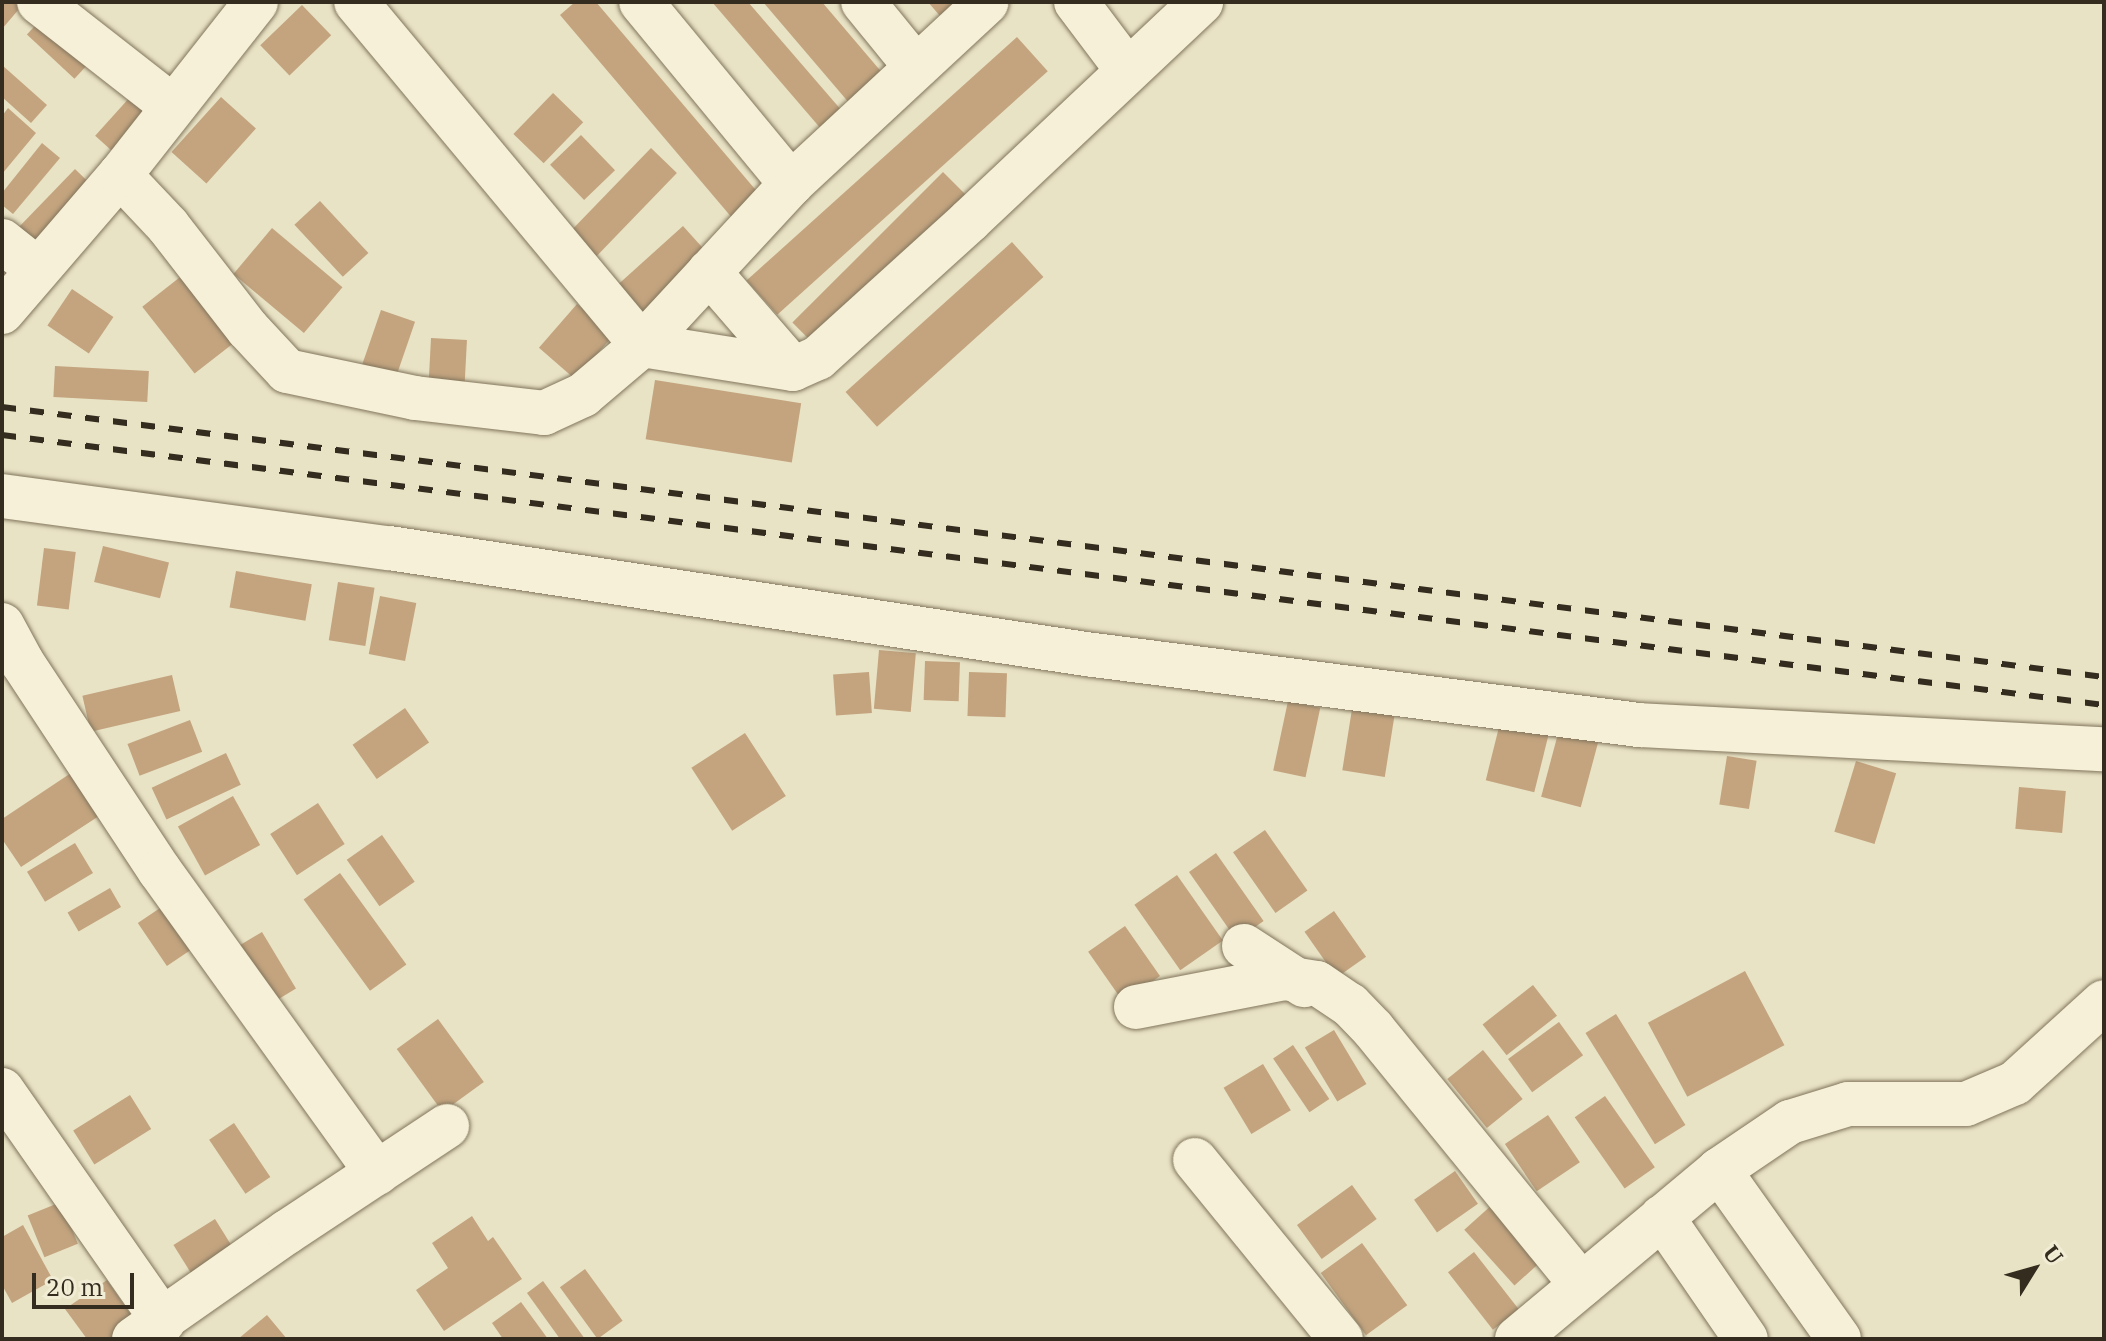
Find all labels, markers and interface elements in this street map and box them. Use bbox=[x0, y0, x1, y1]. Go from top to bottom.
north arrow bbox=[1994, 1229, 2074, 1309]
text: U bbox=[2037, 1239, 2070, 1270]
scale bar bbox=[36, 1257, 138, 1307]
text: 20 m bbox=[46, 1271, 103, 1303]

